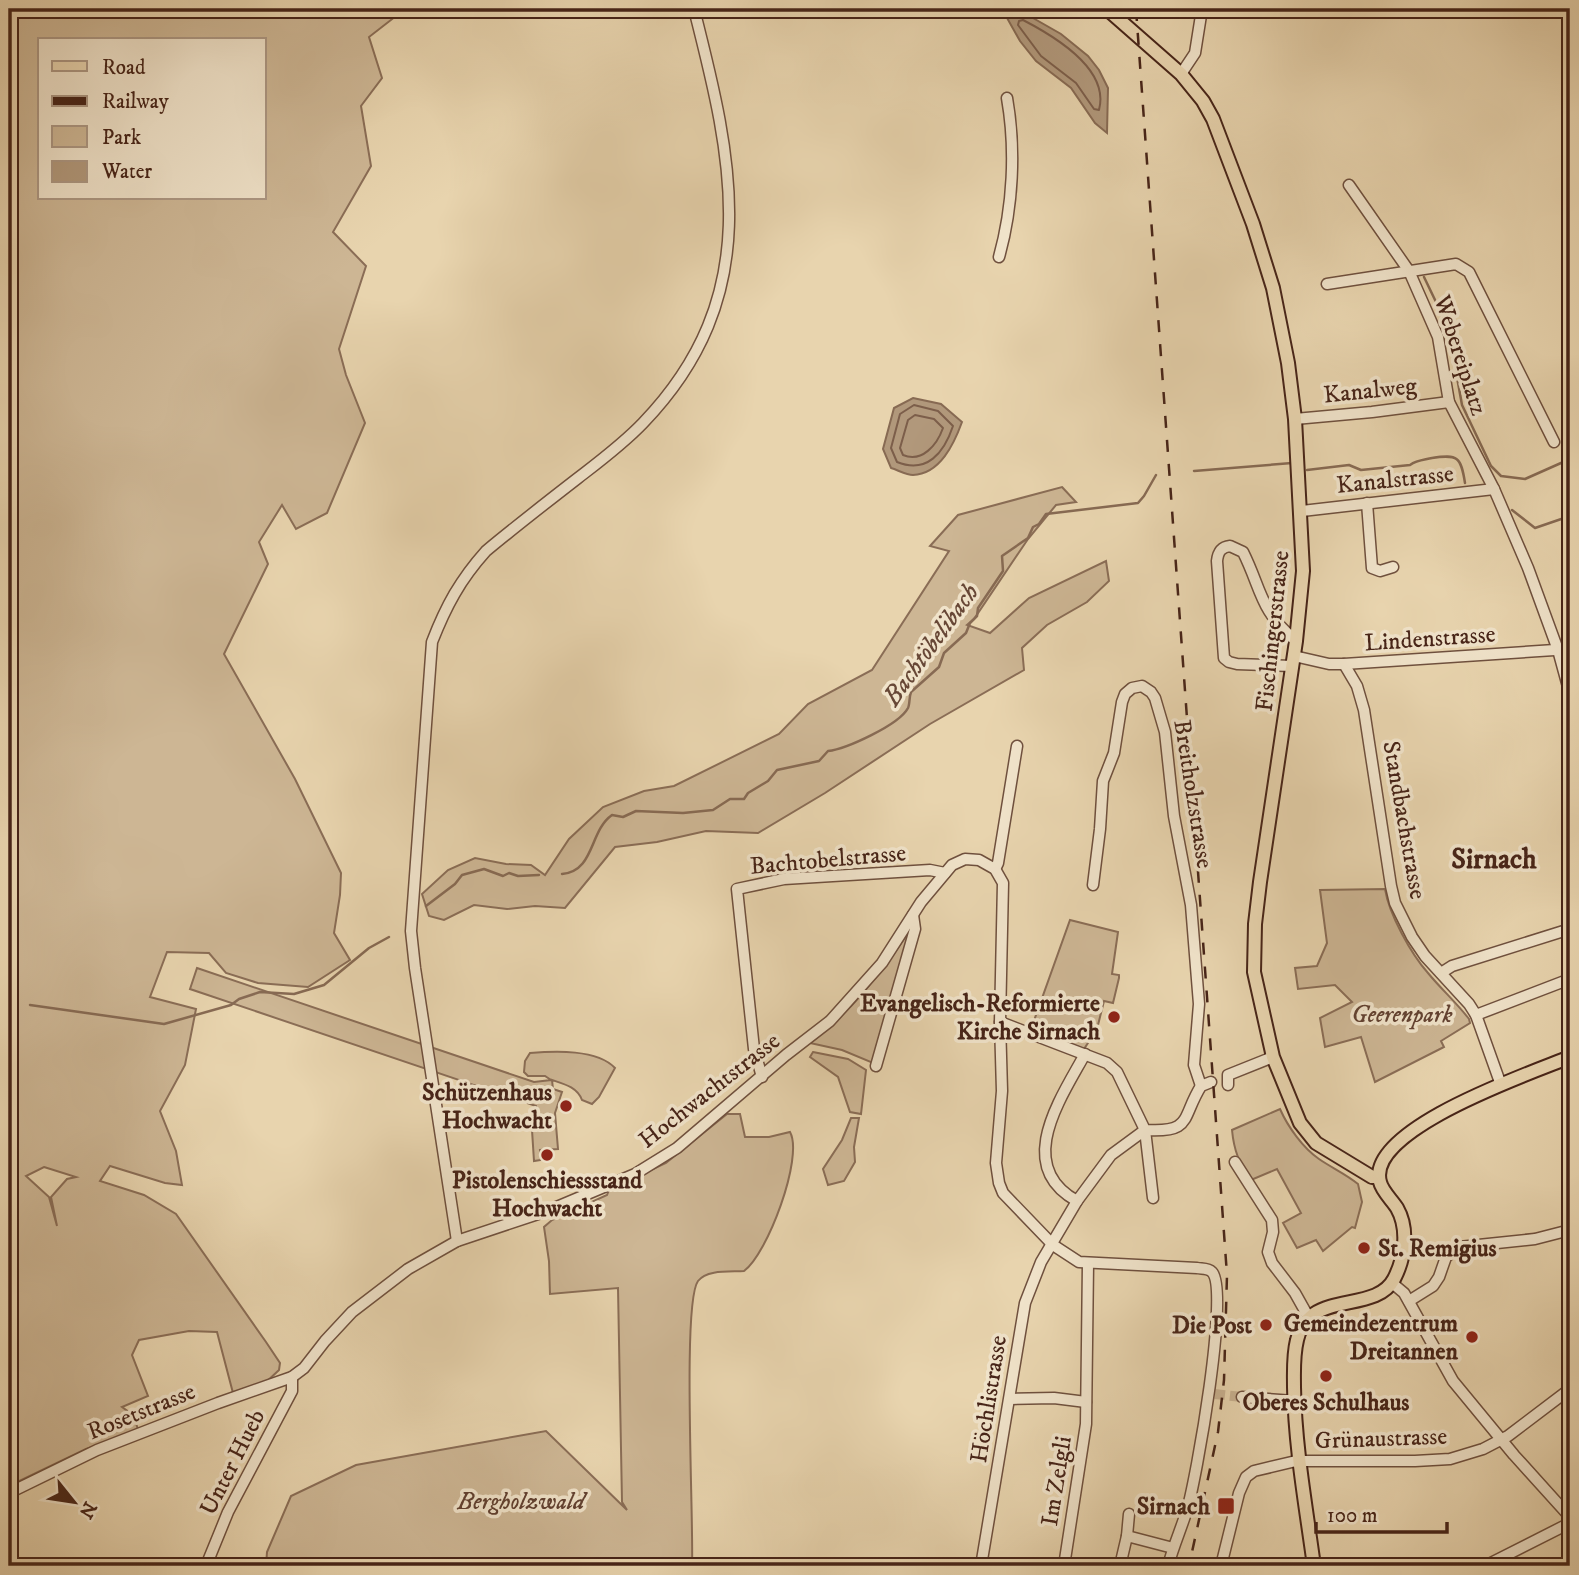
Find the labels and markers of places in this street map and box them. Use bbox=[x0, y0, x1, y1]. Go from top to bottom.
place label: Evangelisch-Reformierte Kirche Sirnach bbox=[860, 989, 1100, 1047]
marker: Evangelisch-Reformierte Kirche Sirnach bbox=[1106, 1009, 1122, 1025]
place label: Schützenhaus Hochwacht bbox=[422, 1078, 552, 1136]
marker: Schützenhaus Hochwacht bbox=[558, 1098, 574, 1114]
marker: Pistolenschiessstand Hochwacht bbox=[539, 1147, 555, 1163]
place label: Pistolenschiessstand Hochwacht bbox=[452, 1166, 643, 1224]
place label: St. Remigius bbox=[1378, 1234, 1497, 1264]
marker: St. Remigius bbox=[1356, 1240, 1372, 1256]
place label: Gemeindezentrum Dreitannen bbox=[1284, 1309, 1458, 1367]
place label: Die Post bbox=[1172, 1311, 1252, 1341]
marker: Die Post bbox=[1258, 1317, 1274, 1333]
marker: Gemeindezentrum Dreitannen bbox=[1464, 1329, 1480, 1345]
marker: Oberes Schulhaus bbox=[1318, 1368, 1334, 1384]
place label: Oberes Schulhaus bbox=[1243, 1388, 1409, 1418]
place label: Sirnach bbox=[1137, 1492, 1210, 1522]
marker: Sirnach bbox=[1216, 1496, 1236, 1516]

